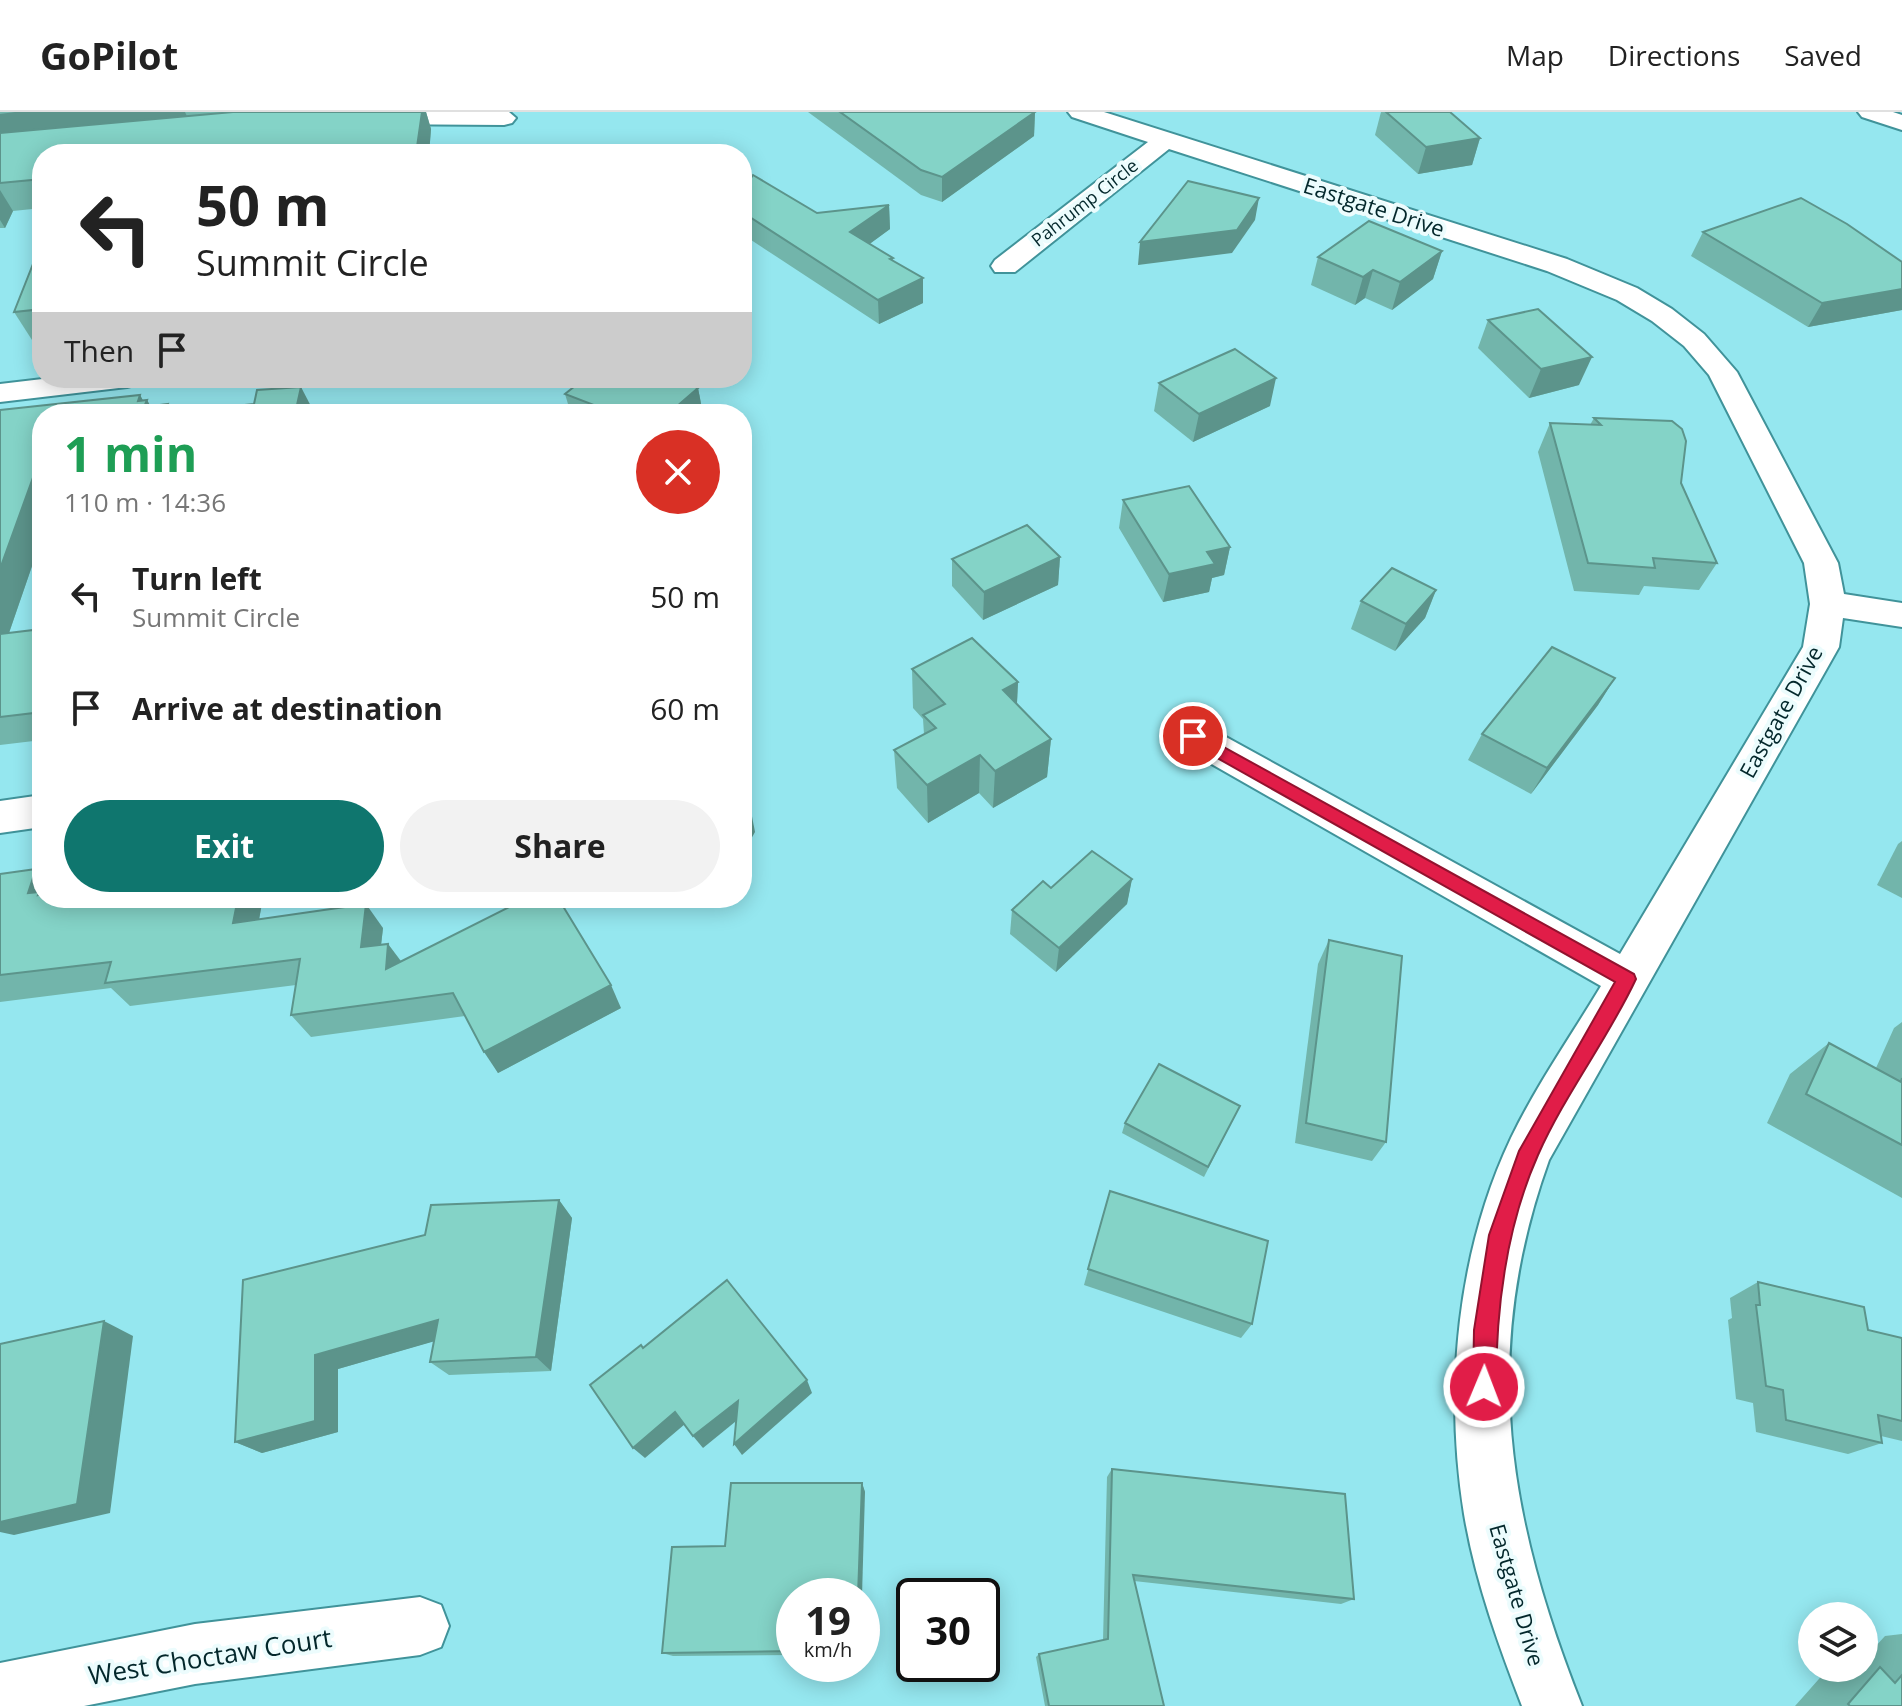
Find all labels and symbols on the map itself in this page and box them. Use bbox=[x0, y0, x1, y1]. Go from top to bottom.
street label: Pahrump Circle bbox=[1026, 153, 1143, 251]
street label: Eastgate Drive bbox=[1300, 169, 1449, 243]
street label: Eastgate Drive bbox=[1731, 640, 1829, 783]
pin bbox=[1159, 702, 1227, 770]
position arrow bbox=[1442, 1345, 1526, 1429]
street label: Eastgate Drive bbox=[1483, 1520, 1553, 1669]
speed limit sign: 30 bbox=[896, 1578, 1000, 1682]
street label: West Choctaw Court bbox=[86, 1619, 334, 1693]

